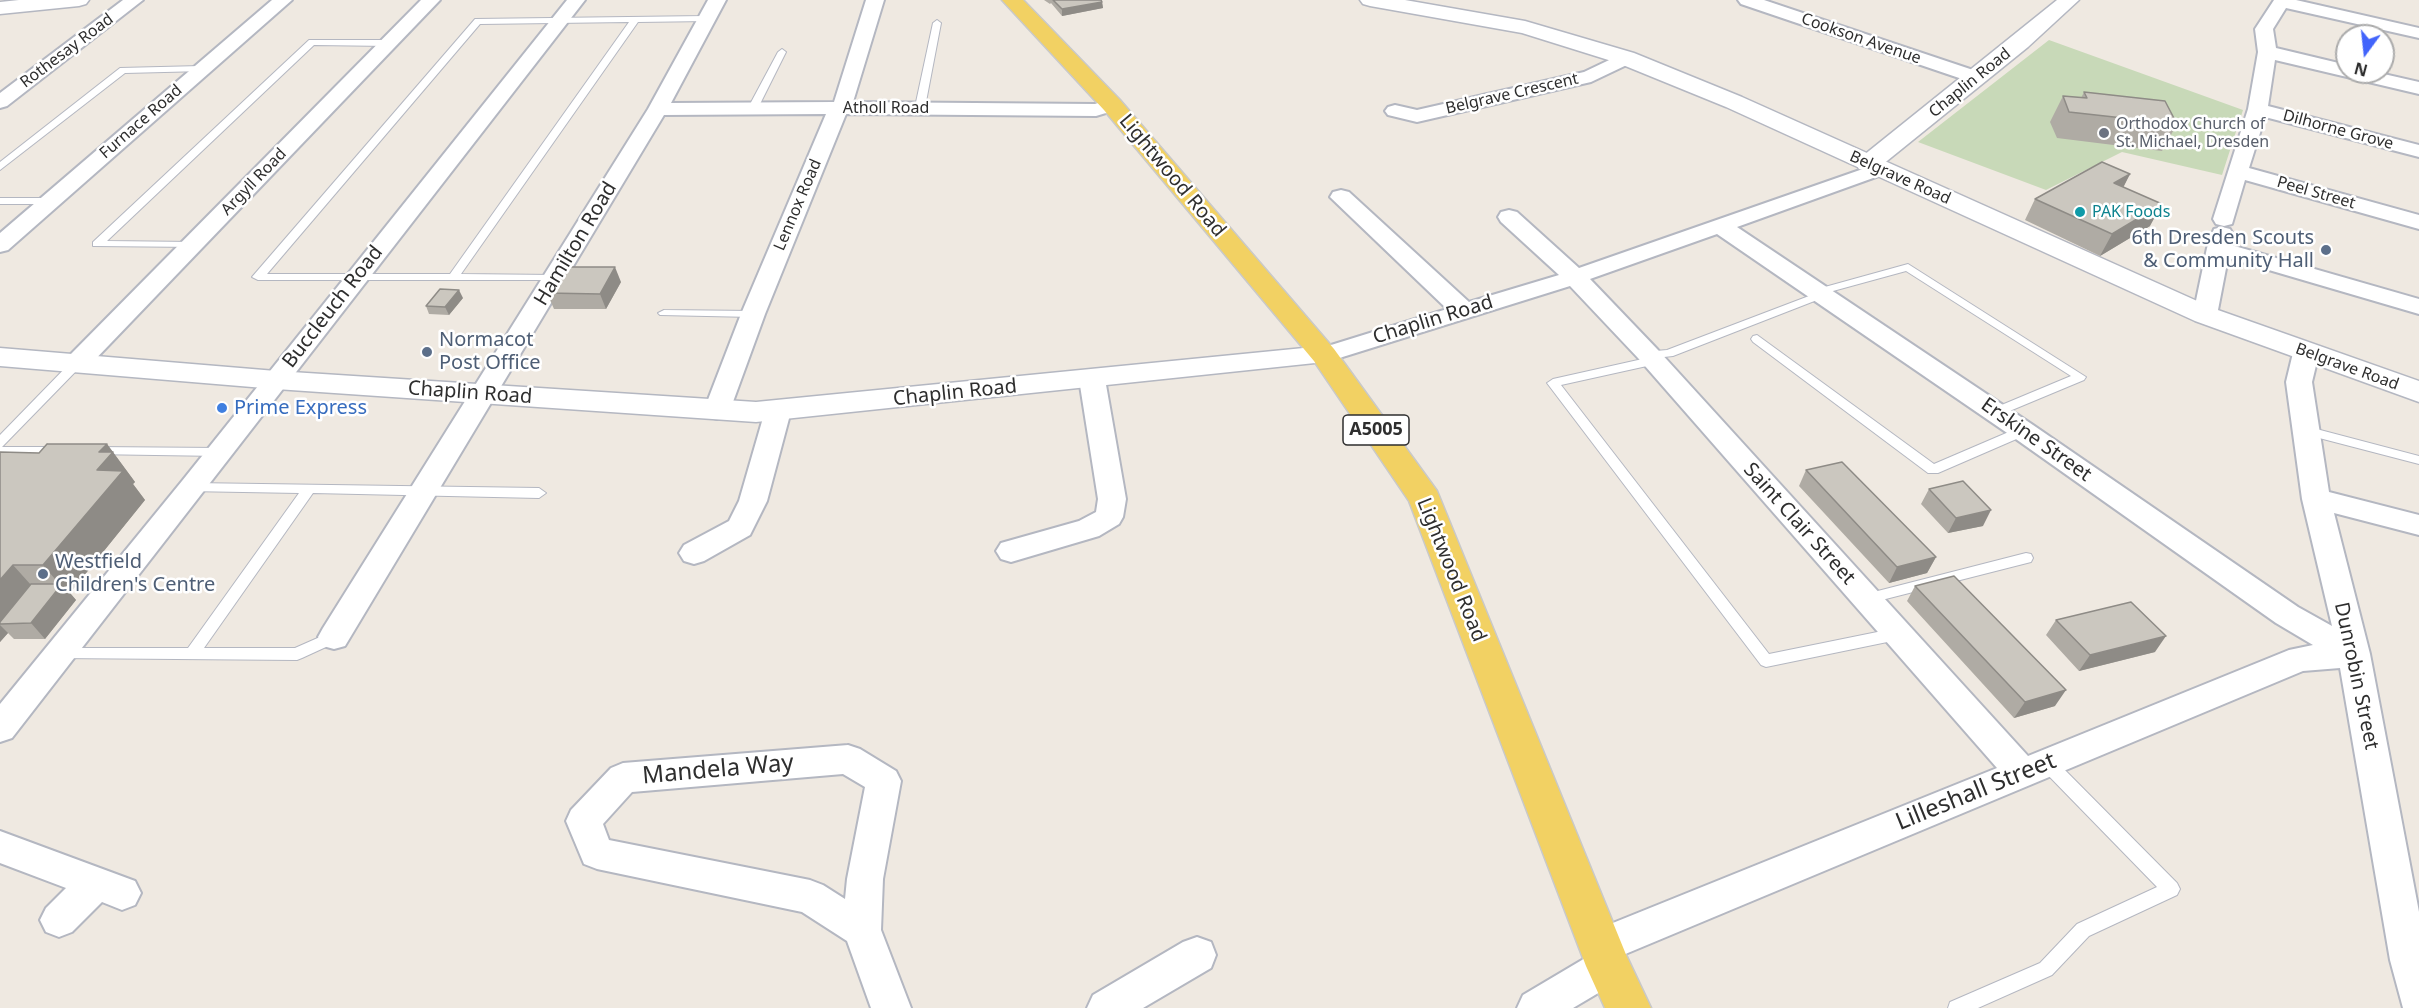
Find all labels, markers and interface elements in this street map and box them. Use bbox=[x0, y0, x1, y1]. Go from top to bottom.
street label: Cookson Avenue bbox=[1799, 9, 1923, 69]
street label: Rothesay Road bbox=[17, 10, 117, 92]
north arrow bbox=[2335, 24, 2395, 84]
street label: Chaplin Road bbox=[1925, 44, 2015, 122]
text: N bbox=[2352, 57, 2370, 82]
street label: Belgrave Crescent bbox=[1444, 69, 1580, 119]
street label: Furnace Road bbox=[96, 81, 186, 163]
street label: Atholl Road bbox=[843, 98, 929, 118]
street label: Dilhorne Grove bbox=[2281, 106, 2395, 154]
street label: Lightwood Road bbox=[1114, 110, 1230, 242]
place label: Orthodox Church of St. Michael, Dresden bbox=[2116, 114, 2269, 152]
marker: Orthodox Church of St. Michael, Dresden bbox=[2097, 126, 2111, 140]
street label: Argyll Road bbox=[217, 145, 291, 219]
street label: Belgrave Road bbox=[1847, 147, 1953, 209]
street label: Lennox Road bbox=[770, 156, 826, 254]
street label: Peel Street bbox=[2275, 173, 2357, 213]
street label: Hamilton Road bbox=[530, 178, 622, 310]
place label: PAK Foods bbox=[2092, 202, 2170, 222]
marker: PAK Foods bbox=[2073, 205, 2087, 219]
place label: 6th Dresden Scouts & Community Hall bbox=[2131, 226, 2314, 273]
street label: Buccleuch Road bbox=[278, 241, 388, 373]
marker: 6th Dresden Scouts & Community Hall bbox=[2319, 243, 2333, 257]
street label: Chaplin Road bbox=[1370, 290, 1496, 350]
place label: Normacot Post Office bbox=[439, 328, 541, 375]
street label: Belgrave Road bbox=[2293, 339, 2401, 395]
marker: Normacot Post Office bbox=[420, 345, 434, 359]
street label: Chaplin Road bbox=[892, 375, 1018, 411]
street label: Chaplin Road bbox=[407, 377, 533, 409]
street label: Erskine Street bbox=[1976, 393, 2096, 487]
place label: Prime Express bbox=[234, 396, 367, 420]
marker: Prime Express bbox=[215, 401, 229, 415]
road number: A5005 bbox=[1343, 415, 1409, 445]
street label: Saint Clair Street bbox=[1738, 458, 1860, 590]
street label: Lightwood Road bbox=[1411, 495, 1491, 645]
place label: Westfield Children's Centre bbox=[55, 550, 215, 597]
marker: Westfield Children's Centre bbox=[36, 567, 50, 581]
street label: Dunrobin Street bbox=[2329, 600, 2383, 752]
street label: Lilleshall Street bbox=[1892, 747, 2060, 837]
street label: Mandela Way bbox=[641, 749, 795, 791]

